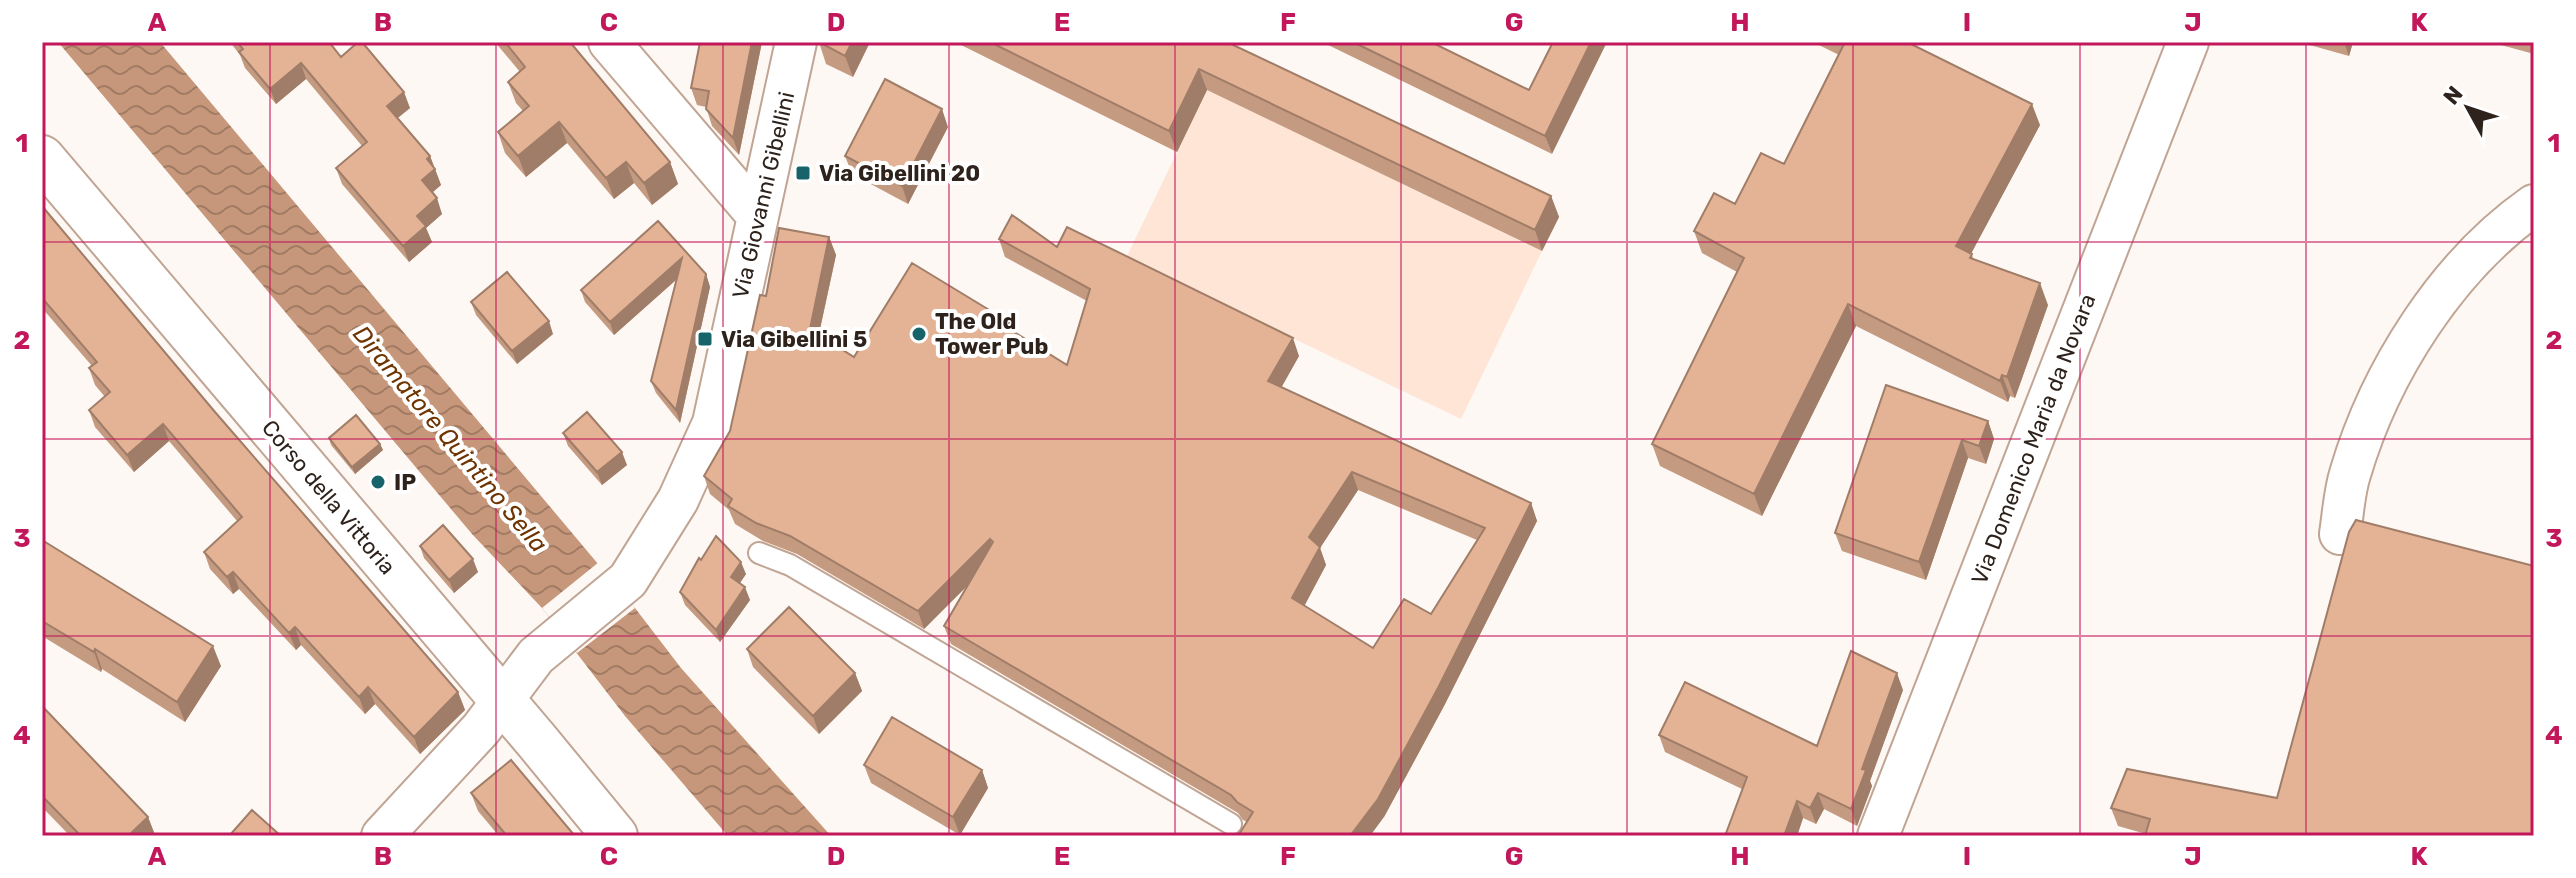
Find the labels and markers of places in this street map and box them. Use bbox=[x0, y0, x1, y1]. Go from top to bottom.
place label: Via Gibellini 20 bbox=[819, 160, 980, 187]
marker: Via Gibellini 20 bbox=[794, 164, 812, 182]
place label: The Old Tower Pub bbox=[935, 308, 1048, 360]
marker: The Old Tower Pub bbox=[910, 325, 928, 343]
place label: Via Gibellini 5 bbox=[721, 326, 867, 353]
marker: Via Gibellini 5 bbox=[696, 330, 714, 348]
place label: IP bbox=[394, 469, 416, 496]
marker: IP bbox=[369, 473, 387, 491]

